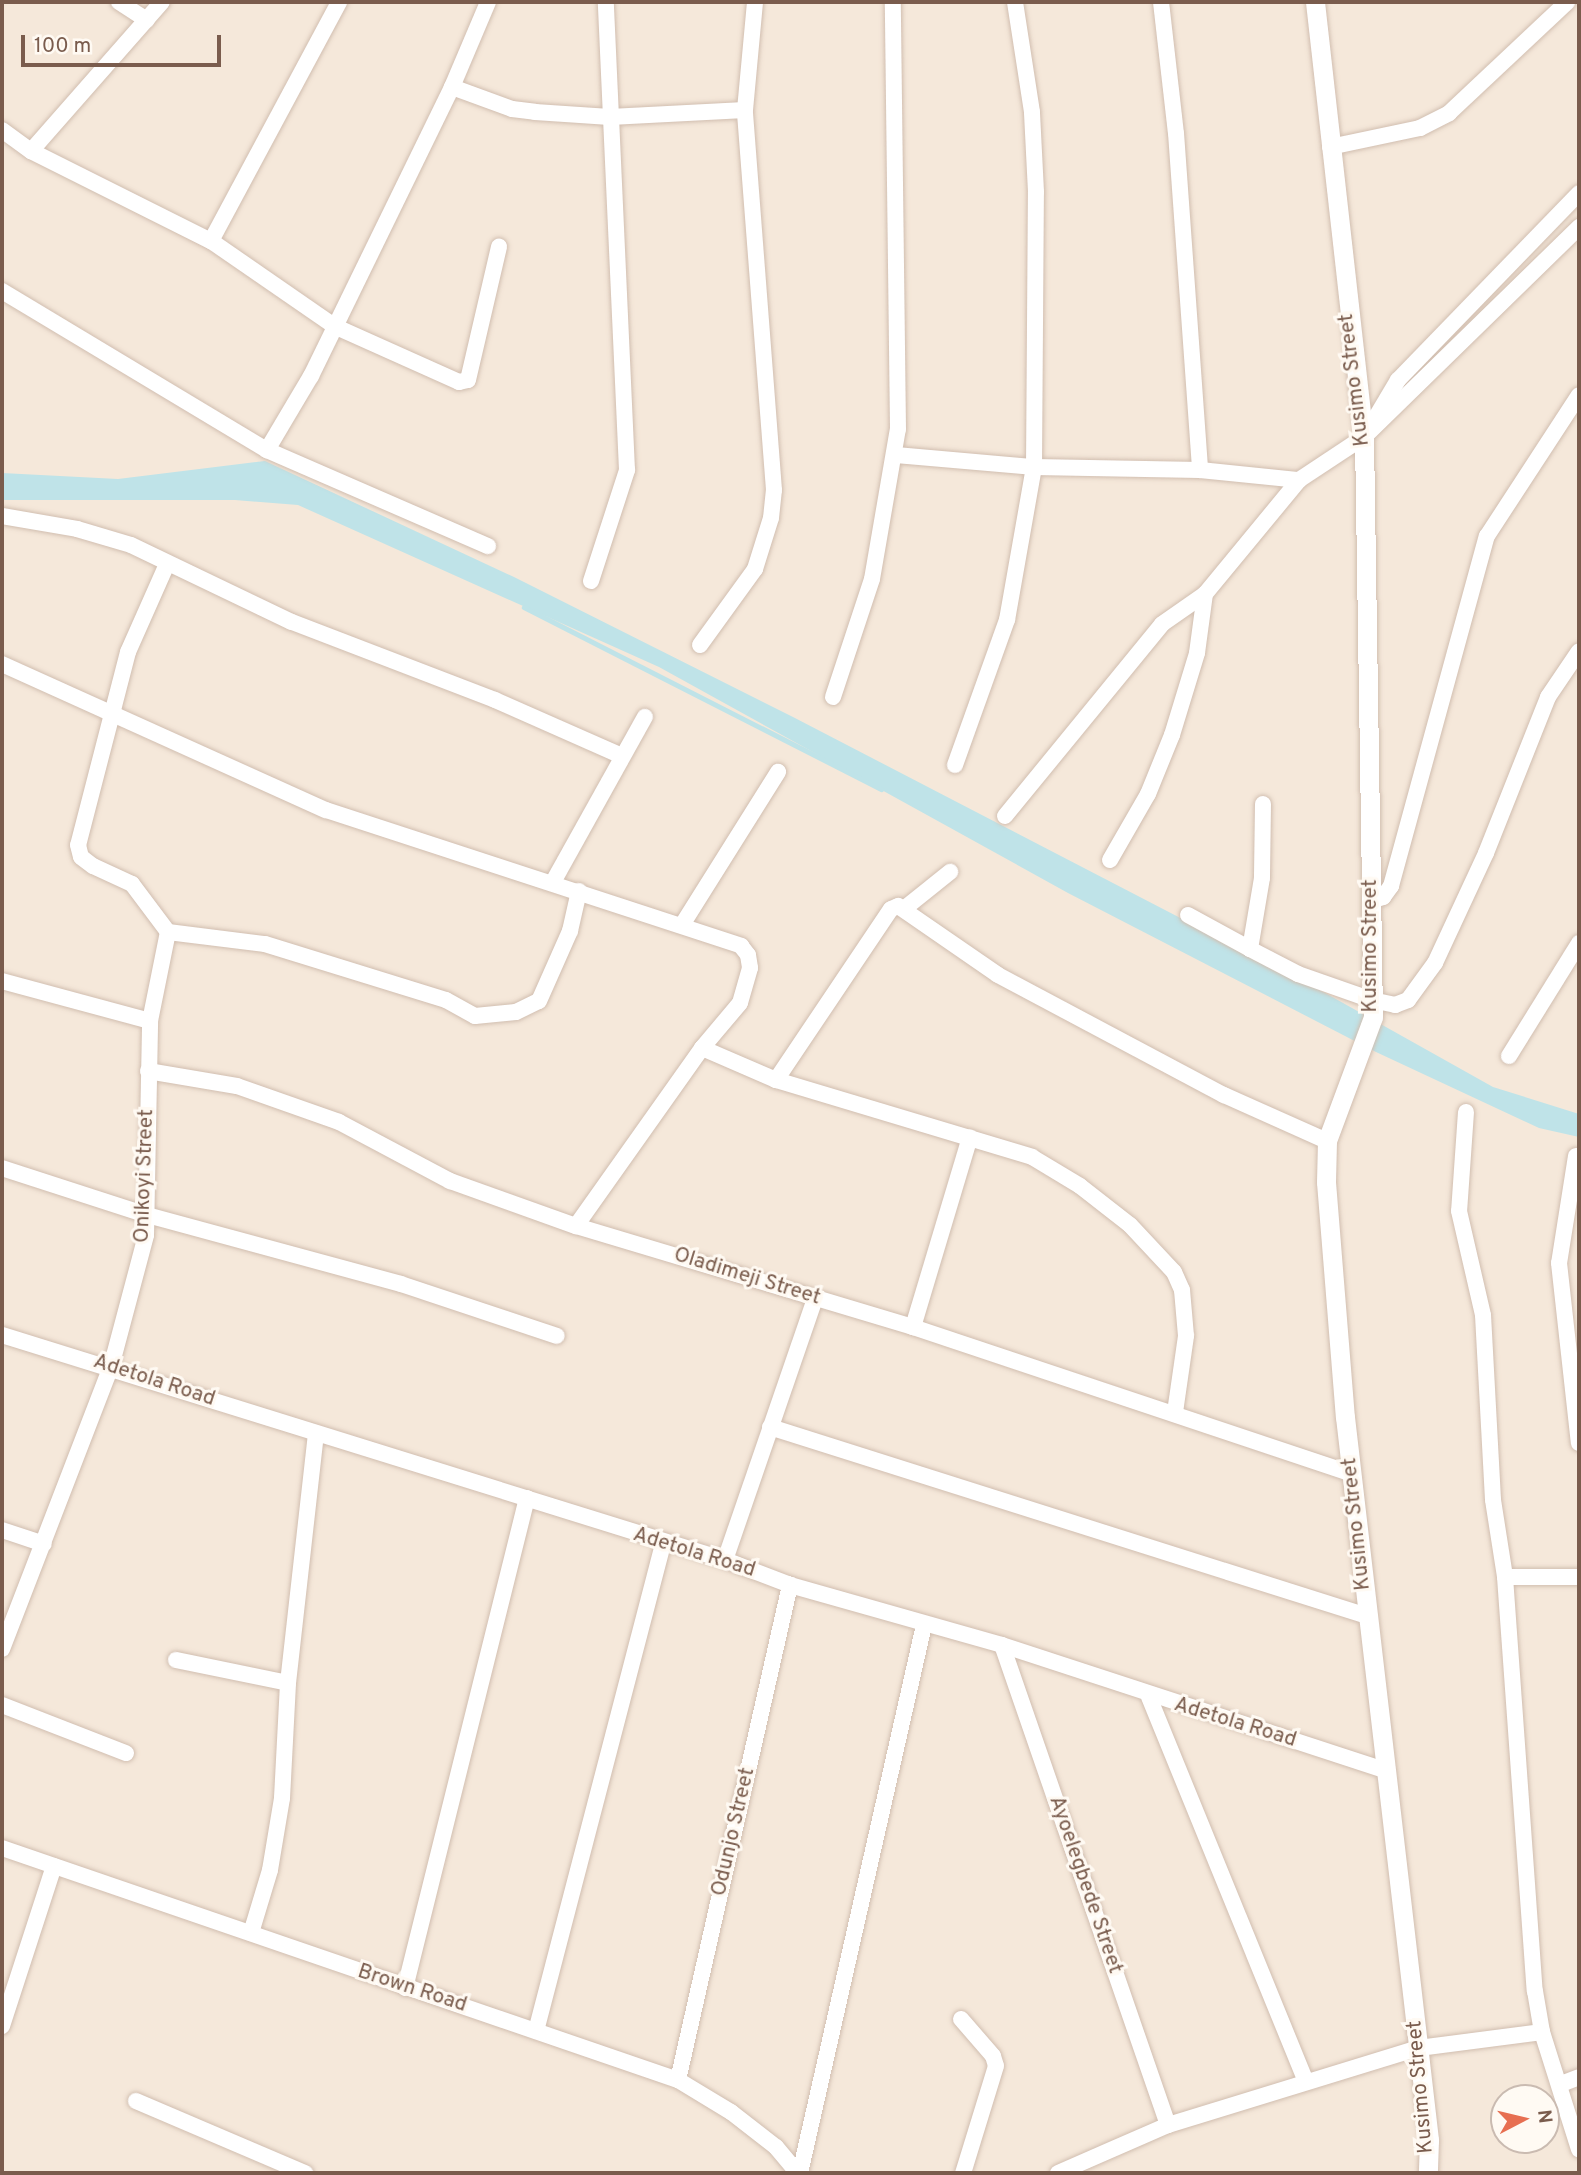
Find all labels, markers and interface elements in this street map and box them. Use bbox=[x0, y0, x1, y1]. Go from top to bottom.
scale bar bbox=[24, 21, 224, 65]
text: 100 m bbox=[34, 33, 91, 60]
street label: Kusimo Street bbox=[1334, 312, 1376, 448]
street label: Kusimo Street bbox=[1358, 879, 1384, 1013]
street label: Onikoyi Street bbox=[130, 1109, 160, 1243]
street label: Oladimeji Street bbox=[671, 1243, 823, 1311]
street label: Adetola Road bbox=[90, 1349, 218, 1413]
street label: Kusimo Street bbox=[1338, 1456, 1376, 1592]
street label: Adetola Road bbox=[630, 1522, 758, 1584]
street label: Adetola Road bbox=[1171, 1692, 1299, 1754]
street label: Odunjo Street bbox=[707, 1765, 761, 1899]
street label: Ayoelegbede Street bbox=[1043, 1793, 1127, 1977]
street label: Brown Road bbox=[354, 1960, 470, 2018]
street label: Kusimo Street bbox=[1403, 2019, 1439, 2155]
north arrow bbox=[1490, 2084, 1560, 2154]
text: N bbox=[1531, 2108, 1557, 2125]

